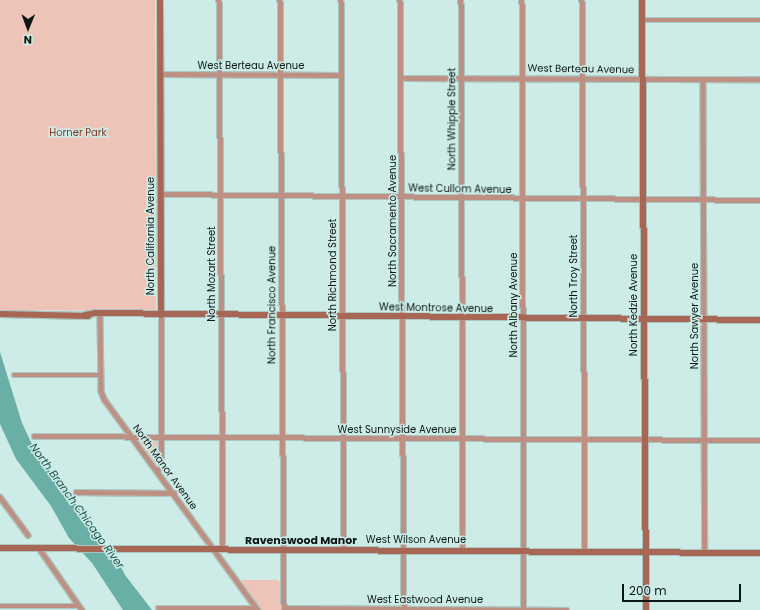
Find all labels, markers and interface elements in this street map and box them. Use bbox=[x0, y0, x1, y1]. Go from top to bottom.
north arrow bbox=[8, 8, 48, 48]
text: N bbox=[24, 32, 32, 48]
street label: West Berteau Avenue bbox=[198, 60, 304, 72]
street label: West Berteau Avenue bbox=[528, 62, 634, 76]
street label: North Whipple Street bbox=[446, 68, 458, 170]
park label: Horner Park bbox=[49, 127, 107, 139]
street label: North Sacramento Avenue bbox=[387, 155, 399, 287]
street label: North California Avenue bbox=[145, 177, 157, 295]
street label: West Cullom Avenue bbox=[408, 182, 512, 196]
street label: North Richmond Street bbox=[327, 219, 339, 331]
street label: North Mozart Street bbox=[206, 226, 218, 322]
street label: North Troy Street bbox=[568, 235, 580, 317]
street label: North Francisco Avenue bbox=[266, 246, 278, 364]
street label: North Albany Avenue bbox=[508, 253, 520, 357]
street label: North Kedzie Avenue bbox=[628, 254, 640, 356]
street label: North Sawyer Avenue bbox=[689, 263, 701, 369]
street label: West Montrose Avenue bbox=[379, 301, 493, 315]
street label: North Manor Avenue bbox=[130, 422, 200, 512]
street label: West Sunnyside Avenue bbox=[337, 424, 457, 436]
water label: North Branch Chicago River bbox=[27, 441, 127, 571]
district label: Ravenswood Manor bbox=[245, 533, 357, 547]
street label: West Wilson Avenue bbox=[366, 534, 466, 546]
scale bar bbox=[624, 576, 743, 602]
text: 200 m bbox=[629, 582, 667, 599]
street label: West Eastwood Avenue bbox=[367, 594, 483, 606]

